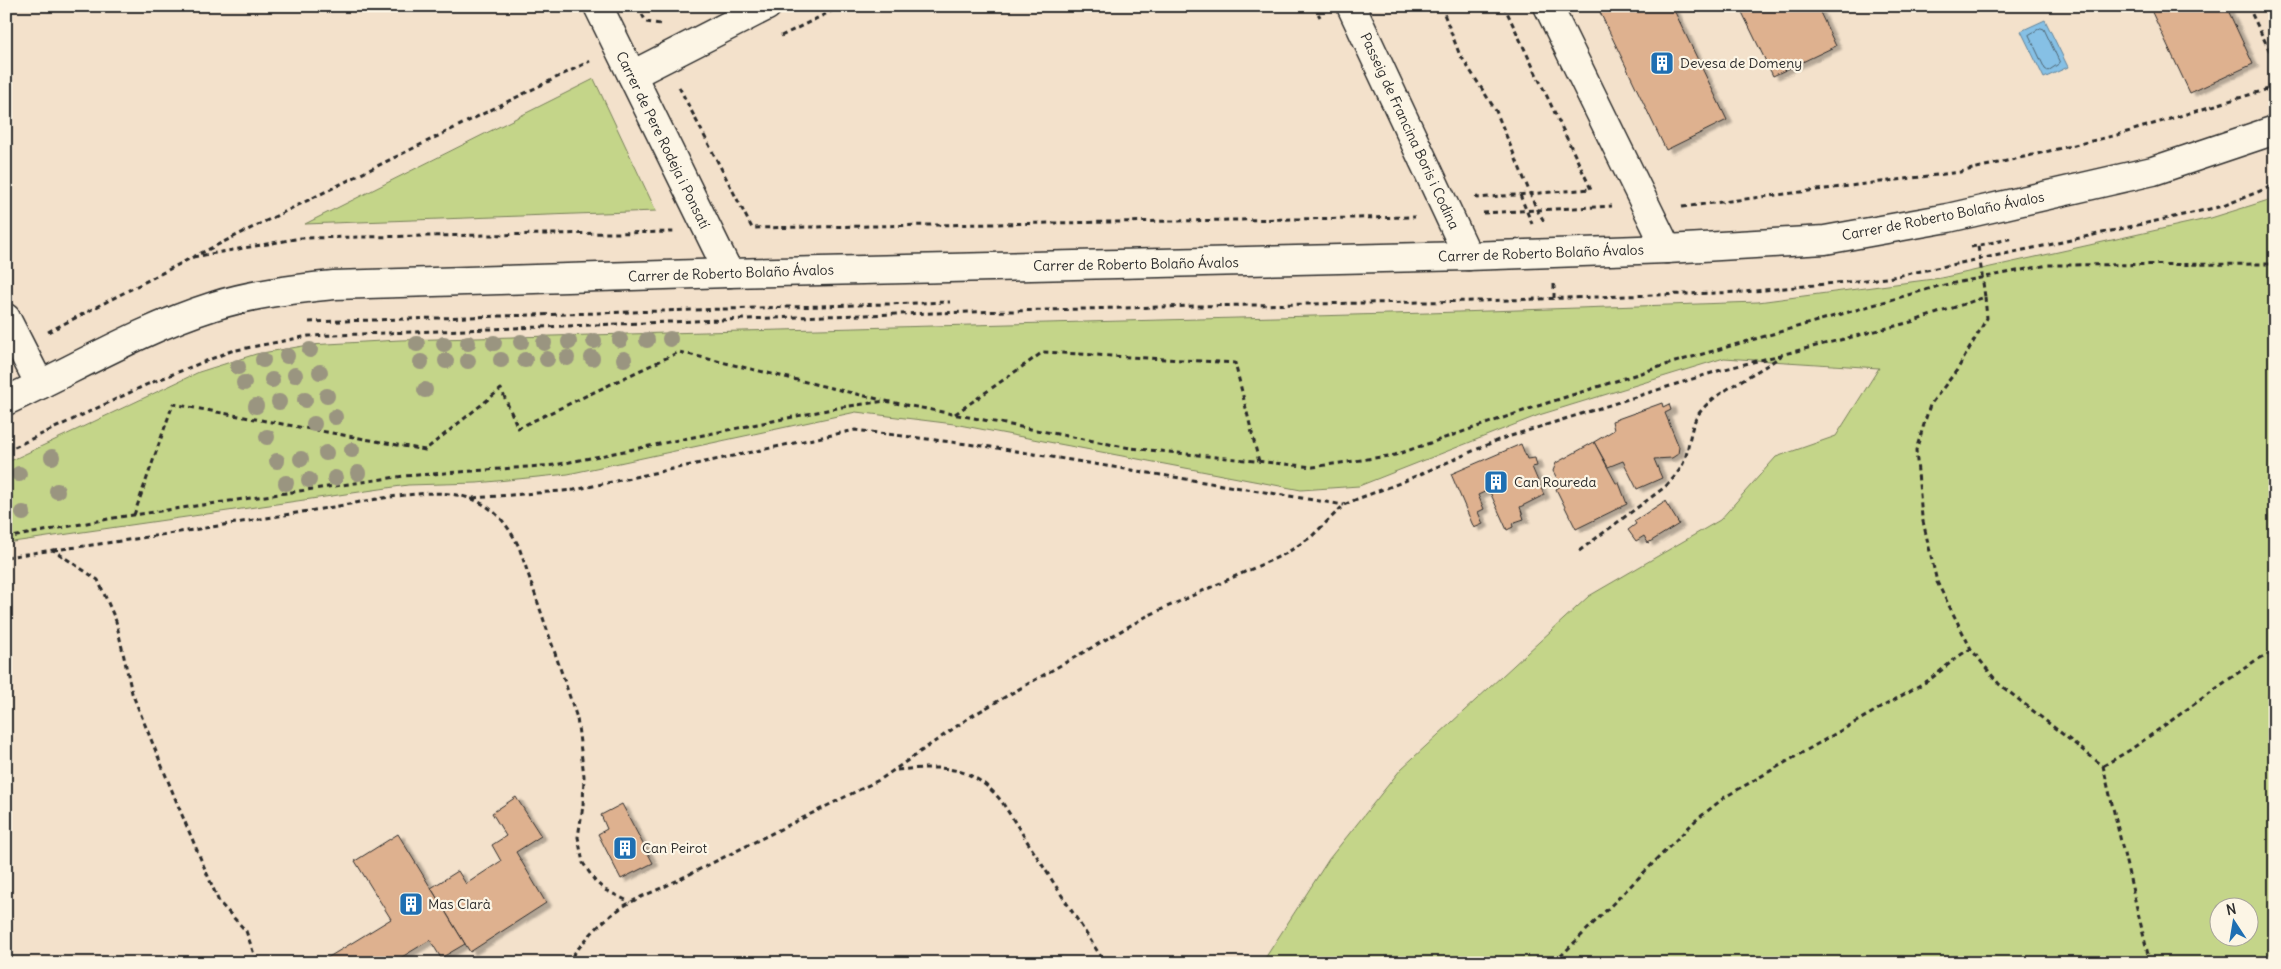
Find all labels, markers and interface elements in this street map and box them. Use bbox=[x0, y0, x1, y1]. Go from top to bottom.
street label: Passeig de Francina Boris i Codina bbox=[1356, 30, 1464, 232]
street label: Carrer de Pere Rodeja i Ponsatí bbox=[612, 48, 714, 232]
building icon: Devesa de Domeny bbox=[1649, 50, 1675, 76]
place label: Devesa de Domeny bbox=[1680, 54, 1802, 72]
street label: Carrer de Roberto Bolaño Ávalos bbox=[1840, 188, 2046, 244]
street label: Carrer de Roberto Bolaño Ávalos bbox=[1438, 240, 1644, 266]
street label: Carrer de Roberto Bolaño Ávalos bbox=[1033, 253, 1239, 275]
street label: Carrer de Roberto Bolaño Ávalos bbox=[628, 260, 834, 286]
building icon: Can Roureda bbox=[1483, 469, 1509, 495]
place label: Can Roureda bbox=[1514, 473, 1596, 491]
building icon: Can Peirot bbox=[612, 835, 638, 861]
place label: Can Peirot bbox=[642, 839, 707, 857]
building icon: Mas Clarà bbox=[398, 891, 424, 917]
place label: Mas Clarà bbox=[428, 895, 491, 913]
north arrow bbox=[2208, 896, 2258, 946]
text: N bbox=[2225, 899, 2238, 919]

